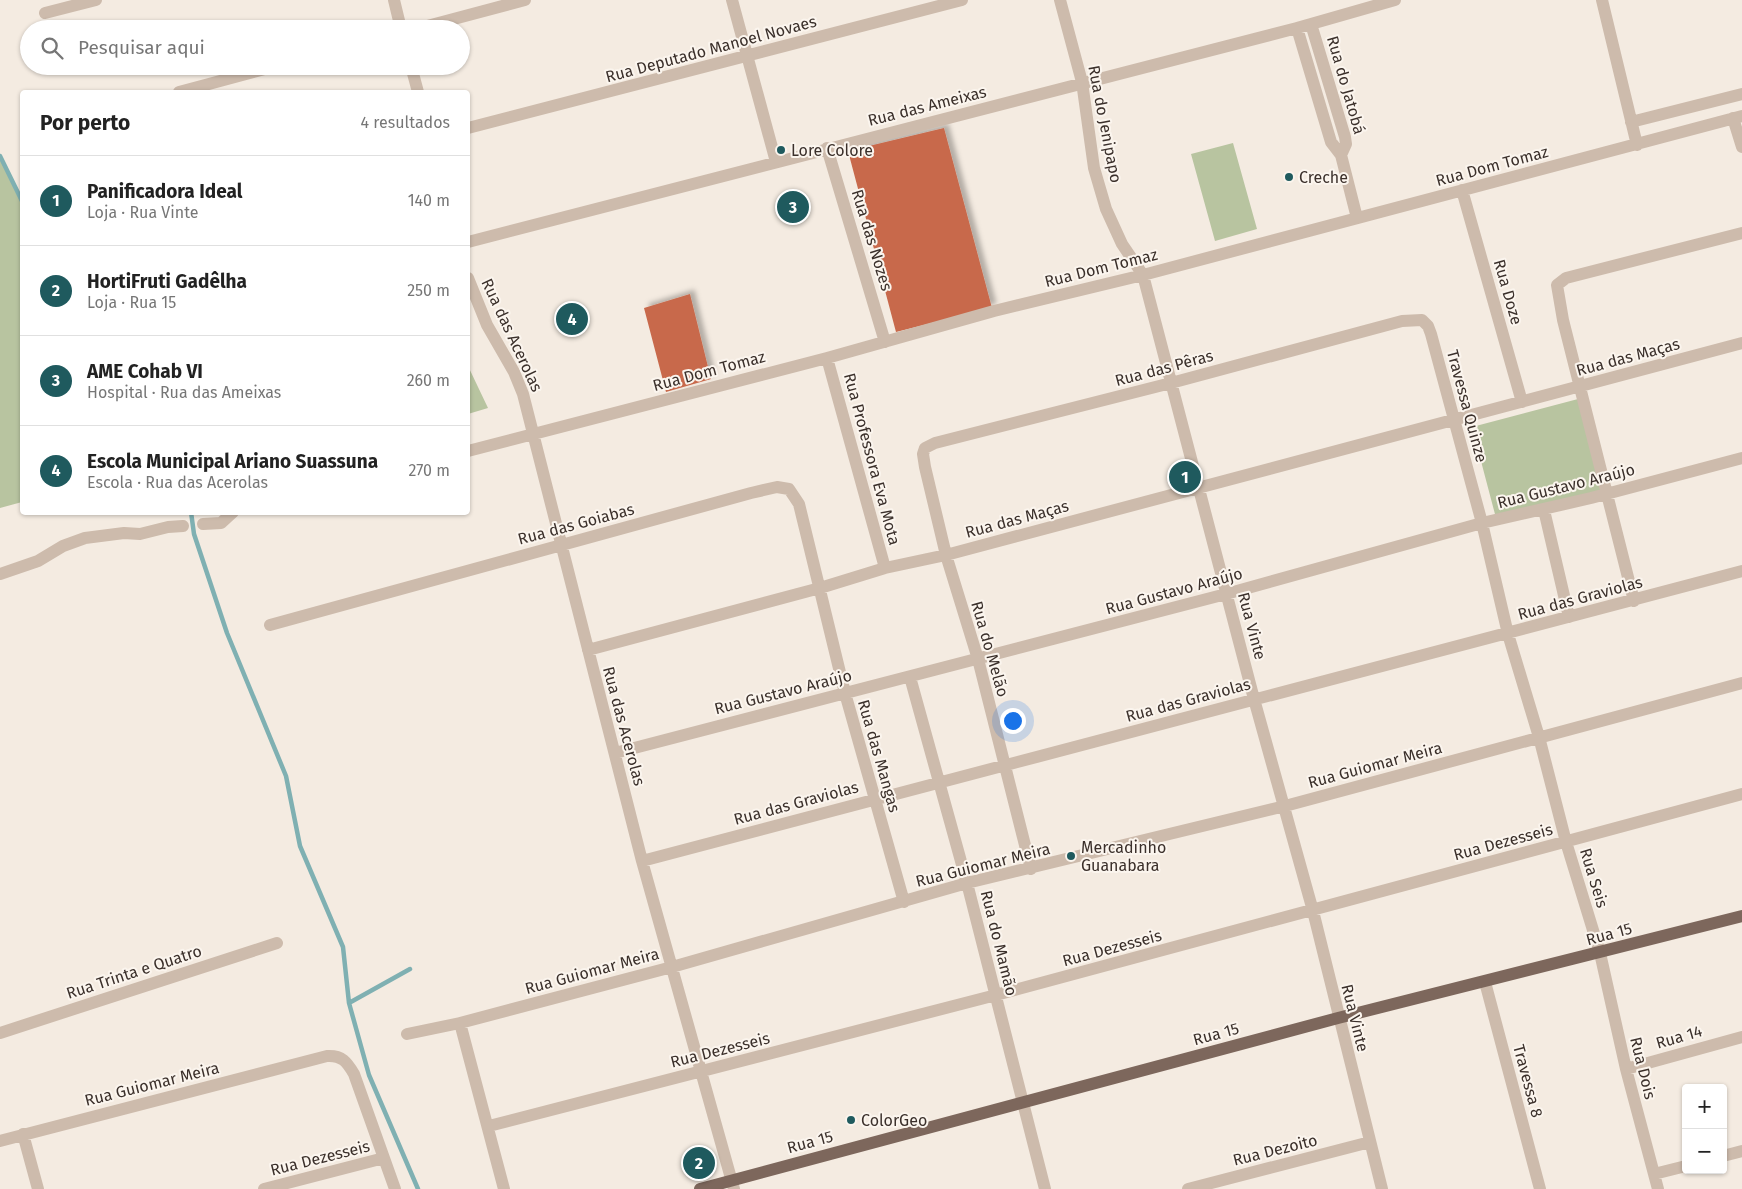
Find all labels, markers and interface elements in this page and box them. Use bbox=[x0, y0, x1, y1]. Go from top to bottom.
street label: Rua Deputado Manoel Novaes bbox=[603, 12, 819, 86]
search box bbox=[20, 20, 470, 75]
icon: search bbox=[38, 34, 66, 62]
street label: Rua do Jatobá bbox=[1323, 34, 1369, 136]
text: Pesquisar aqui bbox=[78, 36, 205, 59]
street label: Rua do Jenipapo bbox=[1084, 64, 1126, 184]
street label: Rua das Ameixas bbox=[866, 82, 988, 130]
text: Por perto bbox=[40, 110, 130, 136]
text: 4 resultados bbox=[361, 113, 450, 132]
place label: Lore Colore bbox=[791, 141, 873, 160]
street label: Rua Dom Tomaz bbox=[1434, 142, 1550, 190]
marker: Lore Colore bbox=[775, 144, 787, 156]
place label: Creche bbox=[1299, 168, 1348, 187]
marker: Creche bbox=[1283, 171, 1295, 183]
text: Panificadora Ideal bbox=[87, 180, 242, 203]
street label: Rua das Nozes bbox=[848, 187, 896, 293]
pin: 3 bbox=[777, 188, 809, 226]
text: 1 bbox=[52, 191, 60, 210]
text: 140 m bbox=[408, 191, 450, 210]
text: Loja · Rua Vinte bbox=[87, 203, 198, 222]
street label: Rua Dom Tomaz bbox=[1043, 245, 1159, 291]
street label: Rua Doze bbox=[1490, 257, 1526, 327]
text: HortiFruti Gadêlha bbox=[87, 270, 247, 293]
street label: Rua das Acerolas bbox=[477, 275, 547, 395]
text: 2 bbox=[52, 281, 60, 300]
text: 250 m bbox=[407, 281, 450, 300]
text: Loja · Rua 15 bbox=[87, 293, 176, 312]
pin: 4 bbox=[556, 300, 588, 338]
street label: Rua das Maças bbox=[1574, 334, 1682, 381]
street label: Rua das Pêras bbox=[1113, 346, 1215, 390]
street label: Rua Dom Tomaz bbox=[651, 347, 767, 395]
street label: Travessa Quinze bbox=[1443, 348, 1491, 464]
text: AME Cohab VI bbox=[87, 360, 203, 383]
text: 3 bbox=[52, 371, 60, 390]
text: 260 m bbox=[407, 371, 450, 390]
street label: Rua Professora Eva Mota bbox=[840, 371, 904, 547]
text: Hospital · Rua das Ameixas bbox=[87, 383, 281, 402]
text: Escola Municipal Ariano Suassuna bbox=[87, 450, 378, 473]
pin: 1 bbox=[1169, 458, 1201, 496]
street label: Rua Gustavo Araújo bbox=[1495, 460, 1637, 512]
text: 4 bbox=[51, 461, 61, 480]
text: 270 m bbox=[408, 461, 450, 480]
text: Escola · Rua das Acerolas bbox=[87, 473, 268, 492]
street label: Rua das Maças bbox=[963, 496, 1071, 543]
street label: Rua das Goiabas bbox=[516, 499, 636, 549]
street label: Rua Gustavo Araújo bbox=[1103, 564, 1245, 618]
street label: Rua das Graviolas bbox=[1516, 572, 1644, 624]
street label: Rua Vinte bbox=[1234, 590, 1270, 662]
street label: Rua do Melão bbox=[967, 599, 1013, 699]
street label: Rua das Acerolas bbox=[599, 664, 649, 788]
street label: Rua Gustavo Araújo bbox=[712, 666, 854, 718]
street label: Rua das Graviolas bbox=[1124, 674, 1252, 726]
street label: Rua das Mangas bbox=[854, 697, 904, 815]
your location bbox=[1000, 708, 1026, 734]
street label: Rua Guiomar Meira bbox=[1306, 738, 1444, 792]
street label: Rua das Graviolas bbox=[732, 777, 860, 829]
street label: Rua Dezesseis bbox=[1451, 820, 1555, 864]
place label: Mercadinho Guanabara bbox=[1081, 838, 1166, 875]
street label: Rua Guiomar Meira bbox=[914, 839, 1052, 891]
street label: Rua Seis bbox=[1576, 846, 1612, 910]
marker: Mercadinho Guanabara bbox=[1065, 850, 1077, 862]
street label: Rua do Mamão bbox=[977, 888, 1021, 998]
street label: Rua 15 bbox=[1584, 919, 1634, 949]
street label: Rua Dezesseis bbox=[1060, 926, 1164, 970]
street label: Rua Trinta e Quatro bbox=[64, 941, 204, 1003]
street label: Rua Guiomar Meira bbox=[523, 944, 661, 998]
street label: Rua Vinte bbox=[1337, 982, 1373, 1054]
street label: Rua 15 bbox=[1191, 1019, 1241, 1049]
street label: Rua 14 bbox=[1654, 1021, 1705, 1053]
street label: Rua Dezesseis bbox=[668, 1028, 772, 1072]
street label: Rua Dois bbox=[1626, 1035, 1660, 1101]
street label: Travessa 8 bbox=[1509, 1042, 1547, 1120]
street label: Rua Guiomar Meira bbox=[83, 1058, 221, 1110]
map controls bbox=[1682, 1084, 1727, 1174]
button: + bbox=[1682, 1084, 1727, 1129]
place label: ColorGeo bbox=[861, 1111, 927, 1130]
marker: ColorGeo bbox=[845, 1114, 857, 1126]
street label: Rua 15 bbox=[785, 1127, 835, 1157]
button: − bbox=[1682, 1129, 1727, 1174]
street label: Rua Dezoito bbox=[1231, 1130, 1319, 1170]
street label: Rua Dezesseis bbox=[268, 1136, 372, 1180]
pin: 2 bbox=[683, 1144, 715, 1182]

